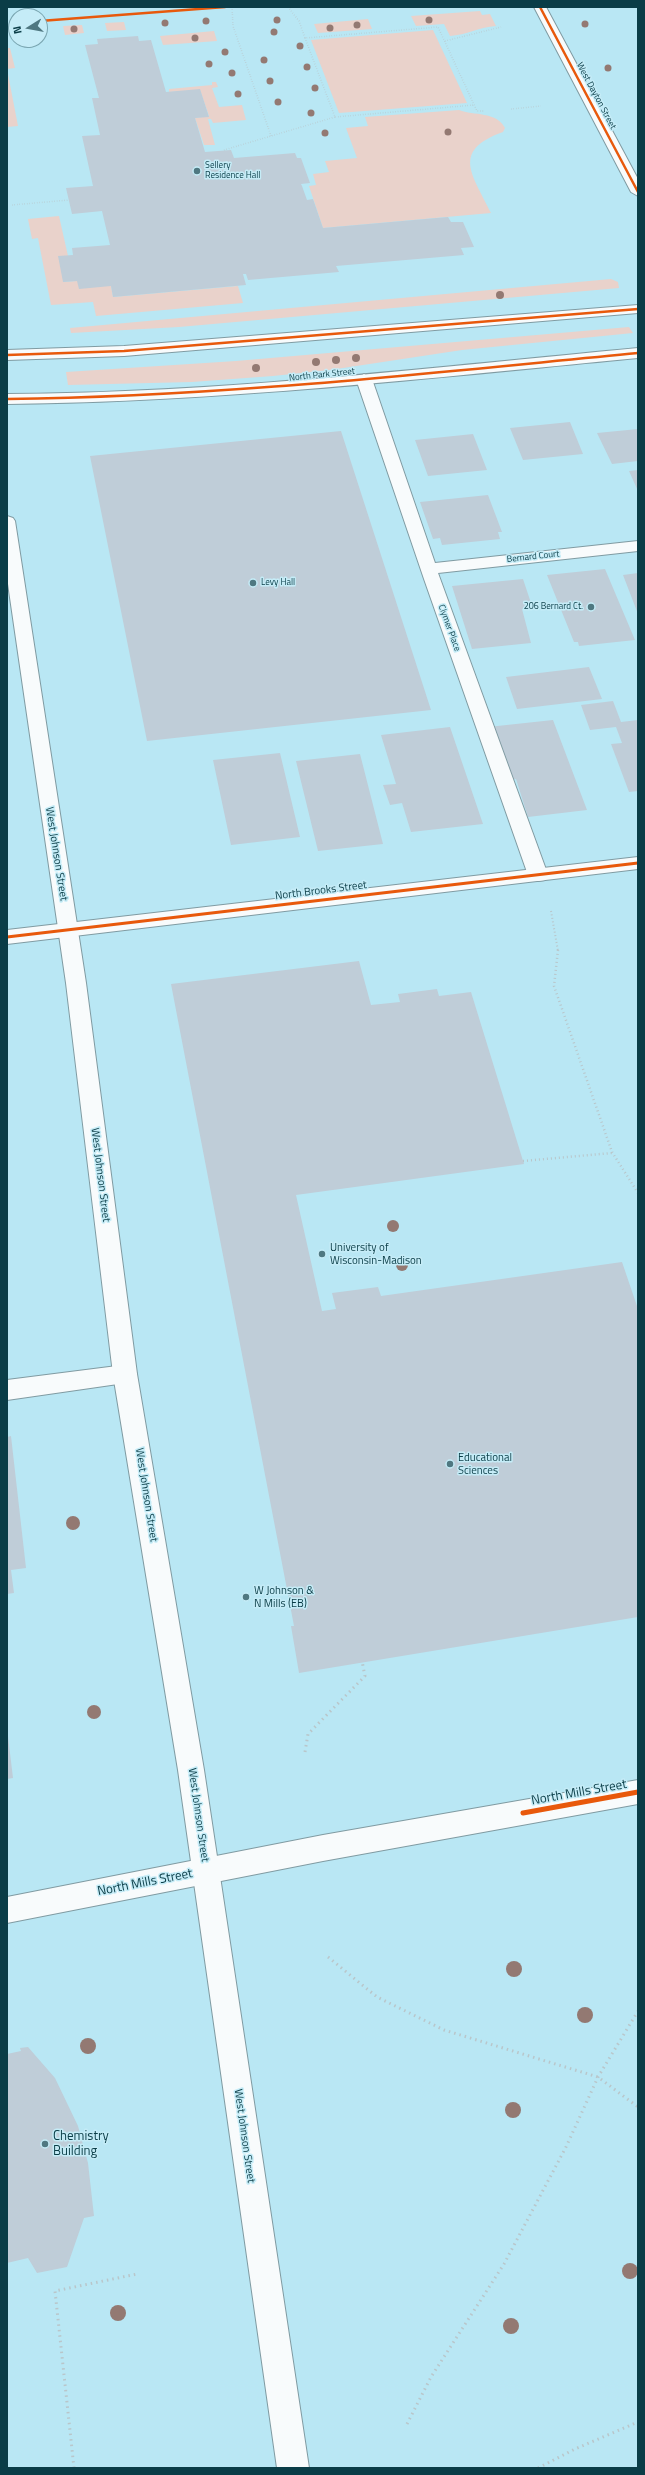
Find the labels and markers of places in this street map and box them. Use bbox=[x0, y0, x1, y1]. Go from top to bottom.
place label: Sellery Residence Hall bbox=[205, 161, 260, 182]
marker: Sellery Residence Hall bbox=[192, 166, 202, 176]
marker: Levy Hall bbox=[248, 578, 258, 588]
place label: Levy Hall bbox=[261, 578, 295, 588]
place label: 206 Bernard Ct. bbox=[524, 602, 583, 612]
marker: 206 Bernard Ct. bbox=[586, 602, 596, 612]
place label: University of Wisconsin-Madison bbox=[330, 1241, 422, 1267]
marker: University of Wisconsin-Madison bbox=[317, 1249, 327, 1259]
place label: Educational Sciences bbox=[458, 1451, 512, 1477]
marker: Educational Sciences bbox=[445, 1459, 455, 1469]
place label: W Johnson & N Mills (EB) bbox=[254, 1584, 314, 1610]
marker: W Johnson & N Mills (EB) bbox=[241, 1592, 251, 1602]
place label: Chemistry Building bbox=[53, 2129, 109, 2160]
marker: Chemistry Building bbox=[40, 2139, 50, 2149]

